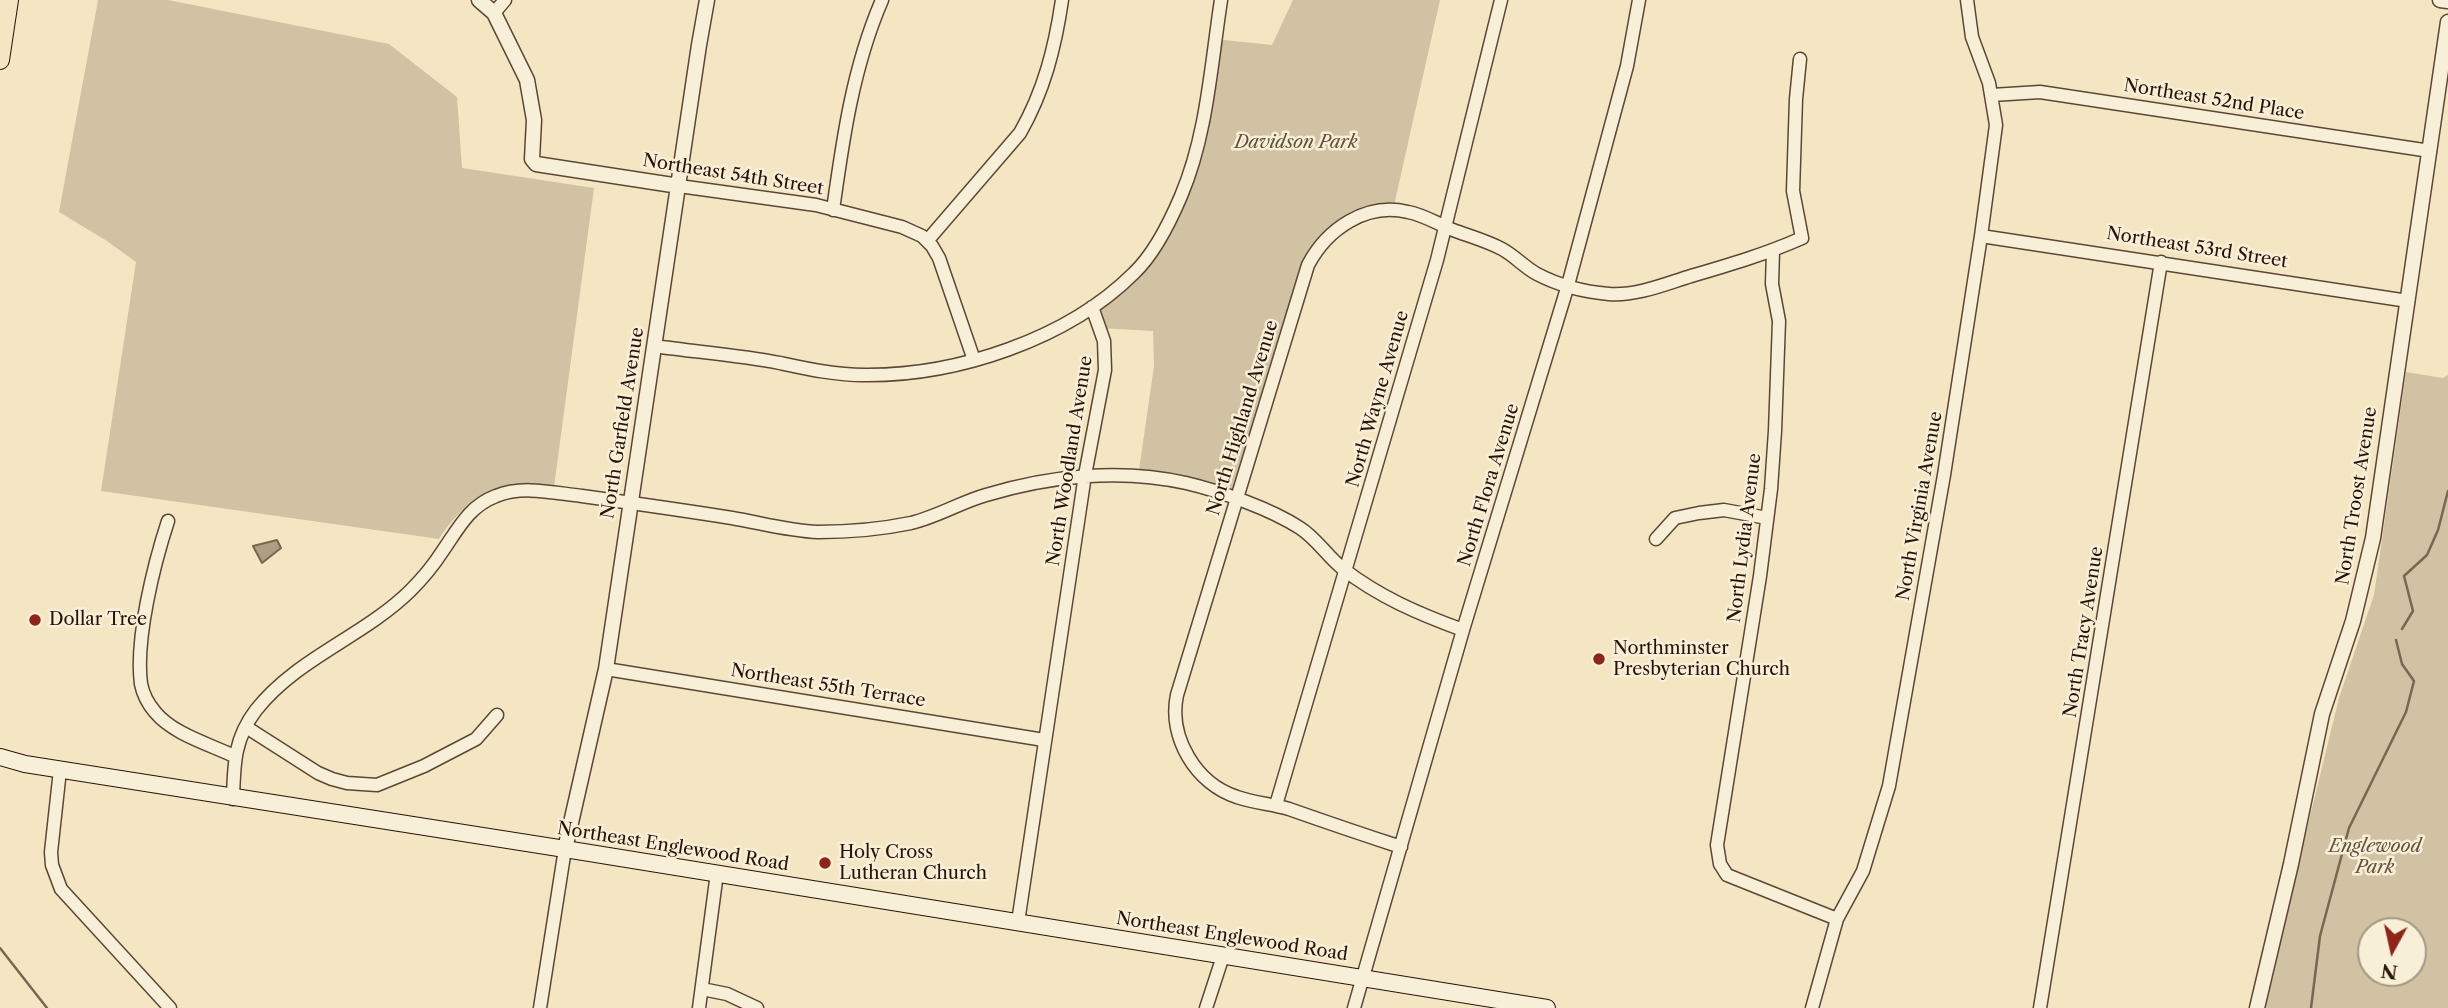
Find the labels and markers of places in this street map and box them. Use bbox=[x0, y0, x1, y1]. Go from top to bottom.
place label: Dollar Tree bbox=[49, 609, 147, 631]
marker: Dollar Tree bbox=[27, 612, 43, 628]
place label: Northminster Presbyterian Church bbox=[1613, 638, 1790, 680]
marker: Northminster Presbyterian Church bbox=[1591, 651, 1607, 667]
place label: Holy Cross Lutheran Church bbox=[839, 842, 987, 884]
marker: Holy Cross Lutheran Church bbox=[817, 855, 833, 871]

